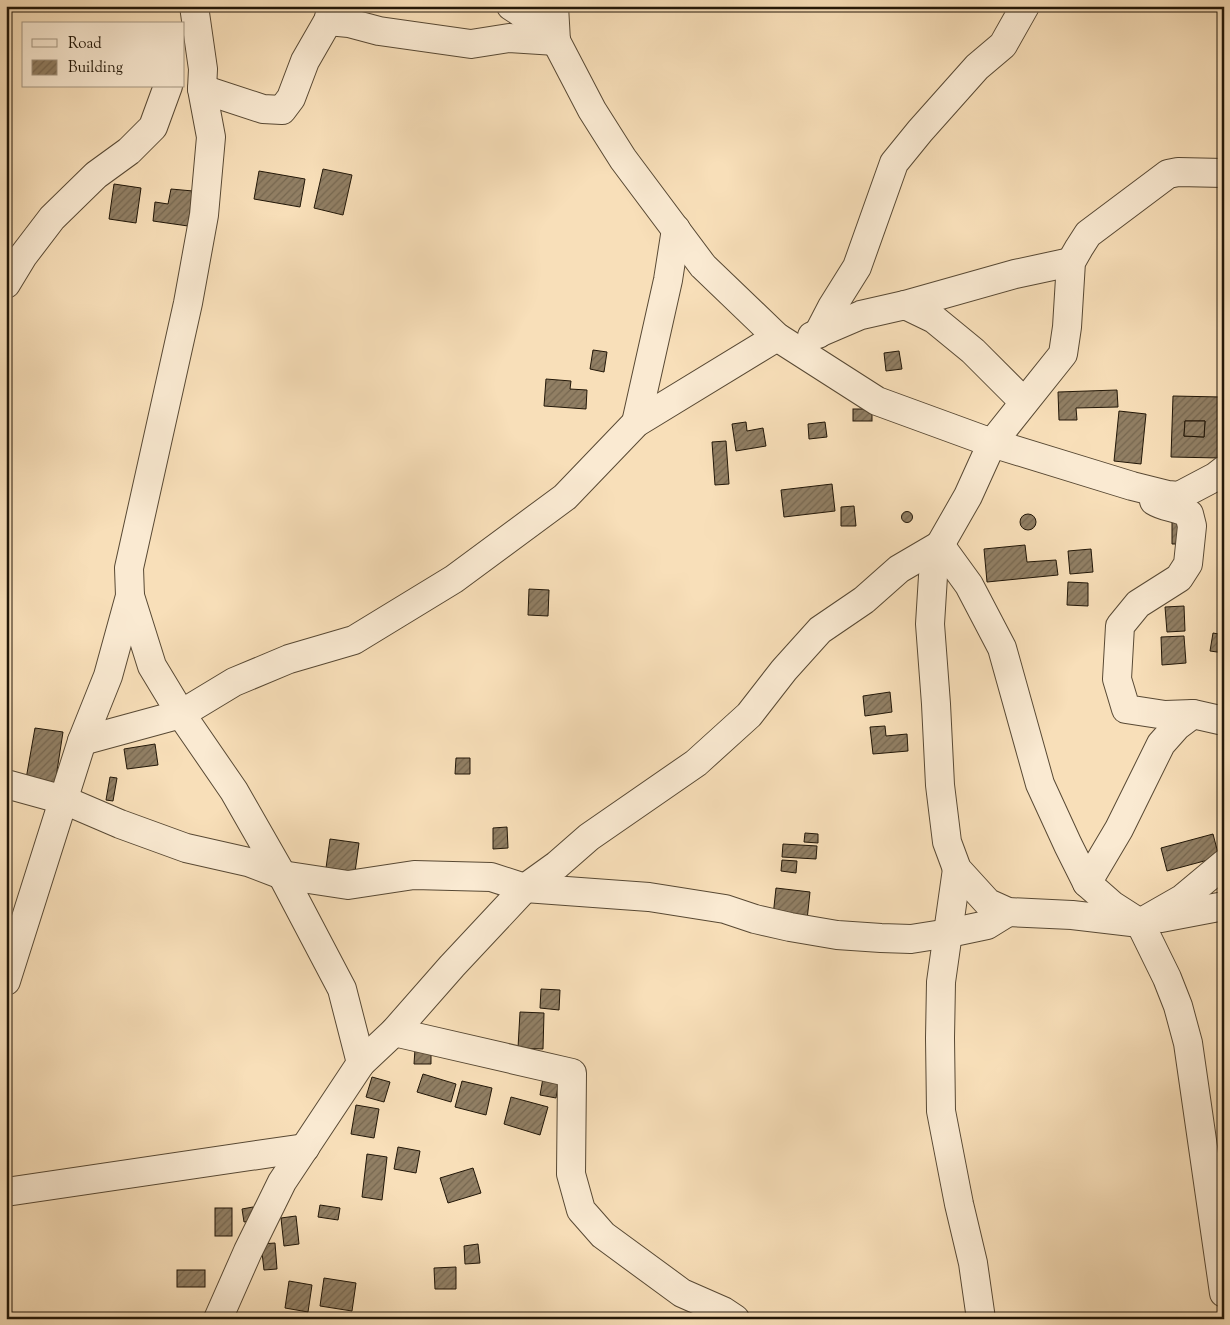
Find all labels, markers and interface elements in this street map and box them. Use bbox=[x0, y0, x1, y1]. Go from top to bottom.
legend bbox=[22, 22, 185, 88]
text: Road bbox=[68, 34, 102, 55]
text: Building bbox=[68, 58, 123, 79]

